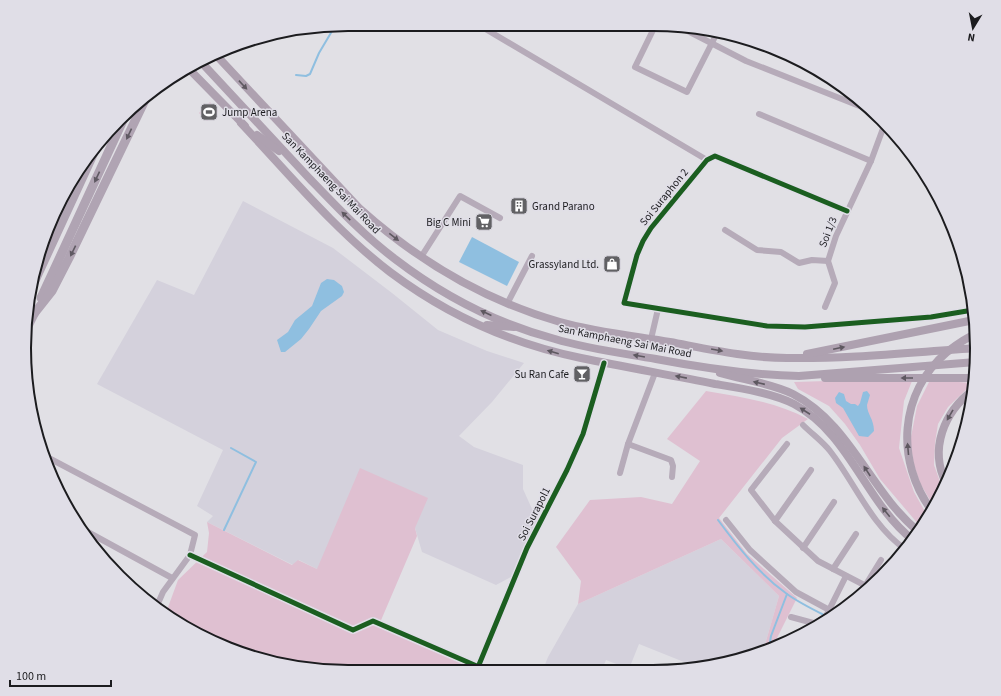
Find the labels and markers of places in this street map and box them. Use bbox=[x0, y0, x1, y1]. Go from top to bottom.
sports icon: Jump Arena bbox=[199, 102, 219, 122]
place label: Jump Arena bbox=[222, 105, 277, 120]
building icon: Grand Parano bbox=[509, 196, 529, 216]
place label: Grand Parano bbox=[532, 199, 595, 214]
supermarket icon: Big C Mini bbox=[474, 212, 494, 232]
place label: Big C Mini bbox=[426, 215, 471, 230]
shop icon: Grassyland Ltd. bbox=[602, 254, 622, 274]
place label: Grassyland Ltd. bbox=[529, 257, 599, 272]
bar icon: Su Ran Cafe bbox=[572, 364, 592, 384]
place label: Su Ran Cafe bbox=[515, 367, 570, 382]

